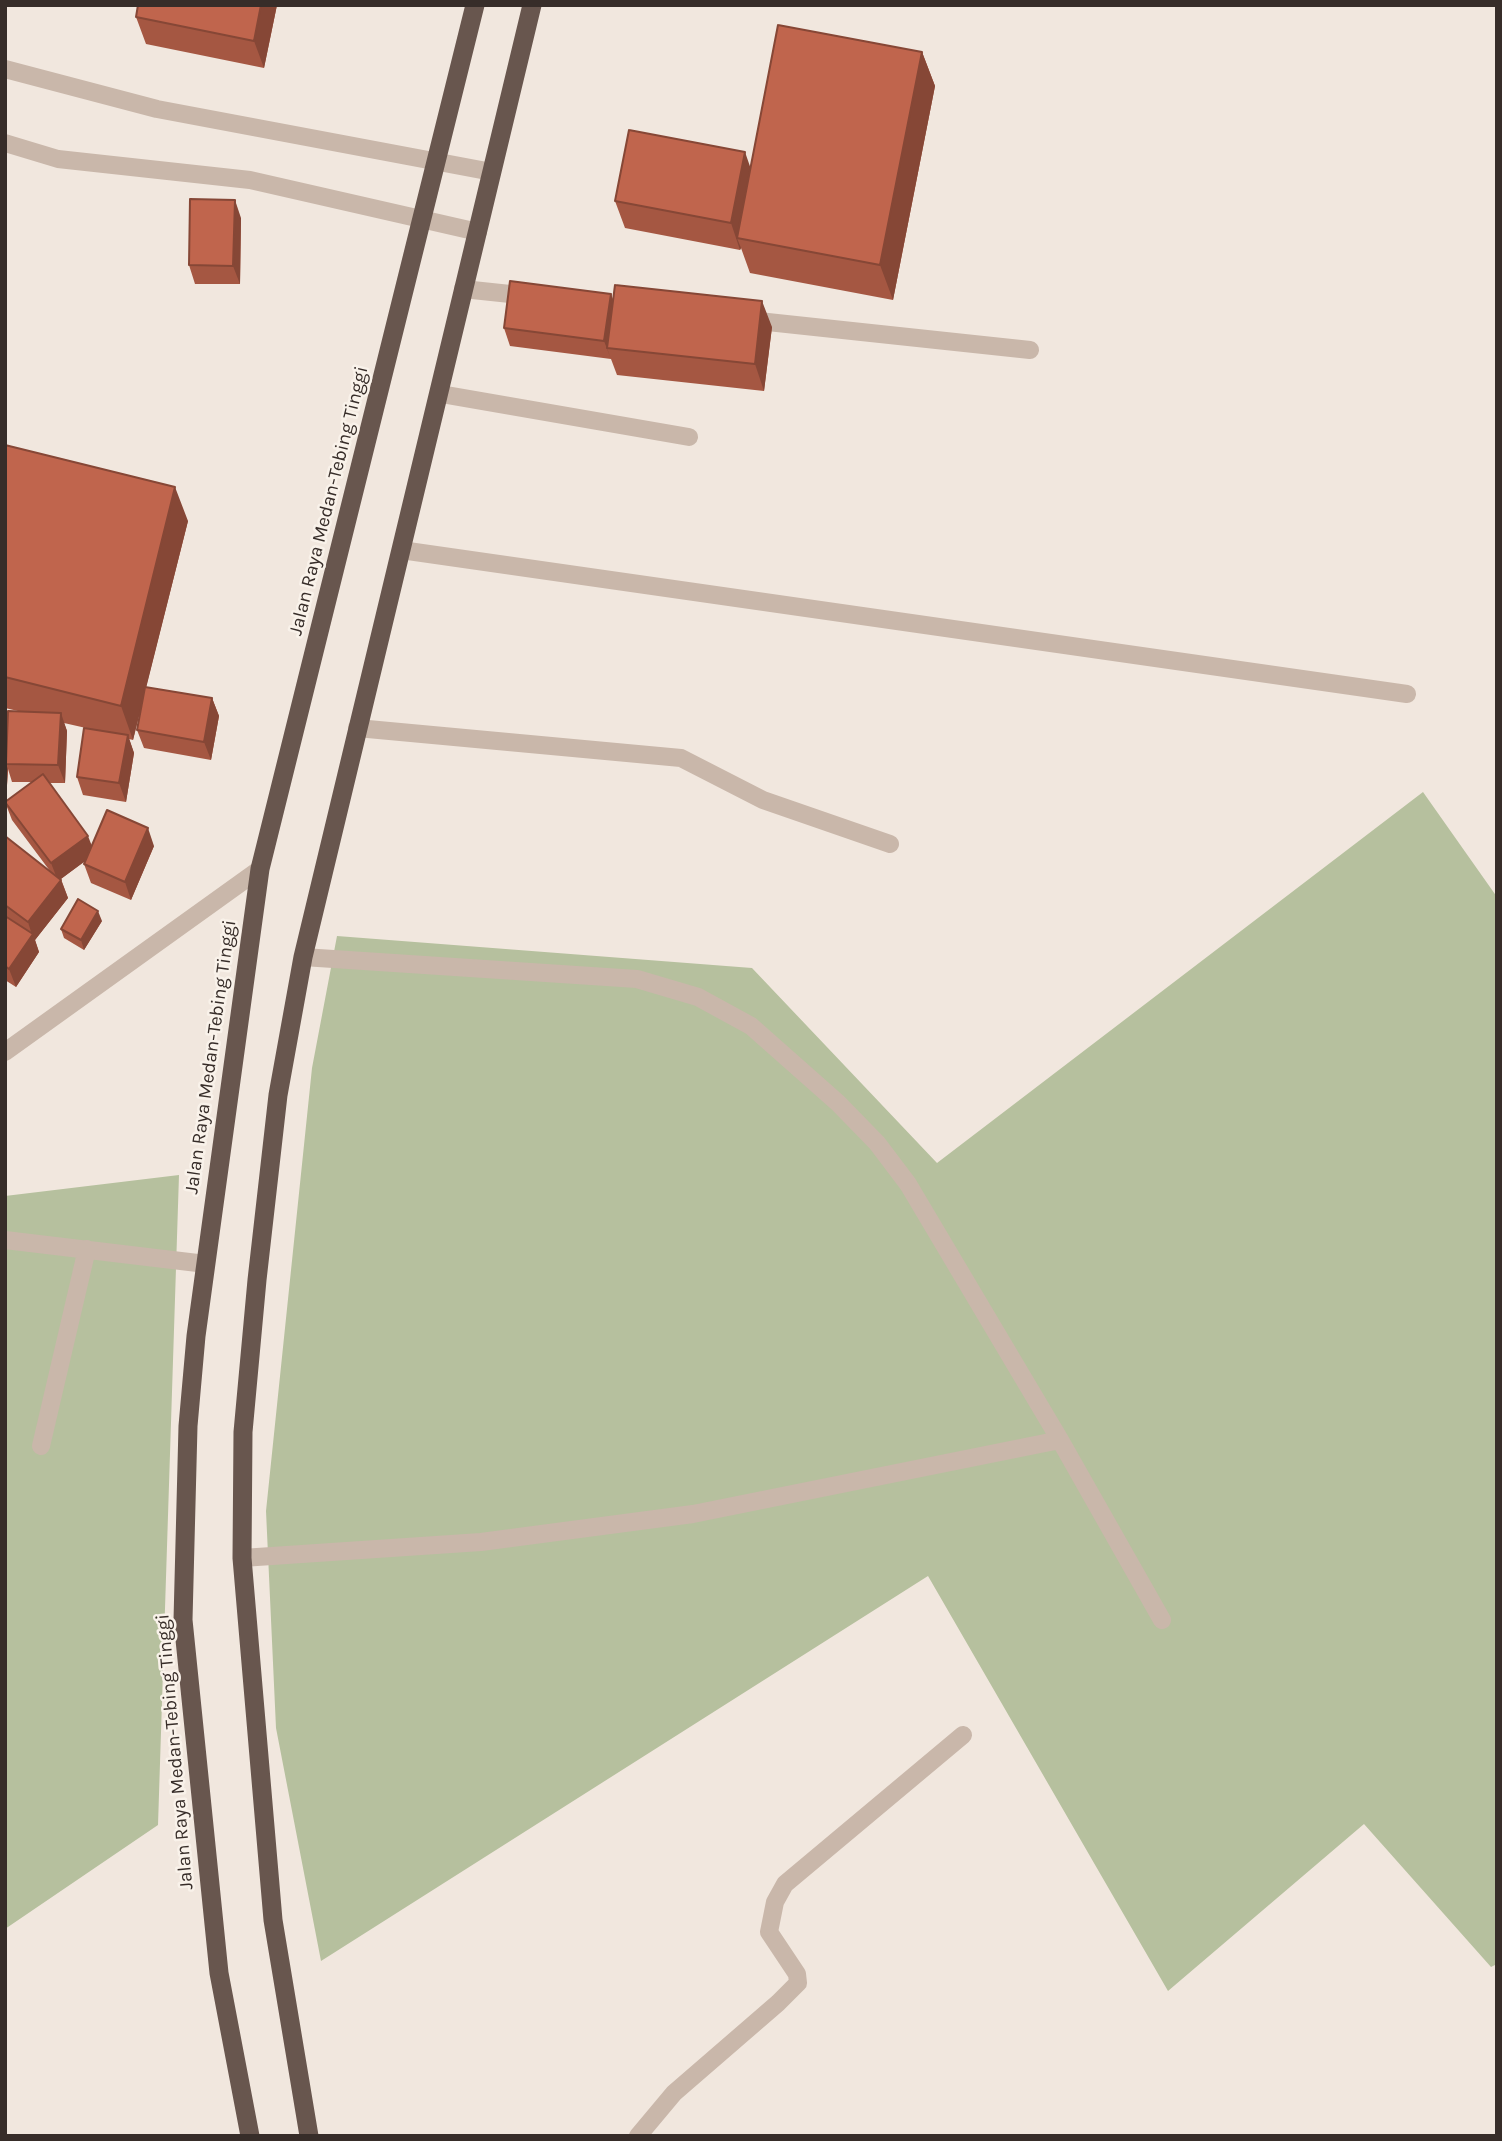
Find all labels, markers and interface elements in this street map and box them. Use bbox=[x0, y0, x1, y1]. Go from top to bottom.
street label: Jalan Raya Medan-Tebing Tinggi bbox=[284, 364, 374, 638]
street label: Jalan Raya Medan-Tebing Tinggi bbox=[180, 918, 242, 1196]
street label: Jalan Raya Medan-Tebing Tinggi bbox=[152, 1613, 198, 1891]

